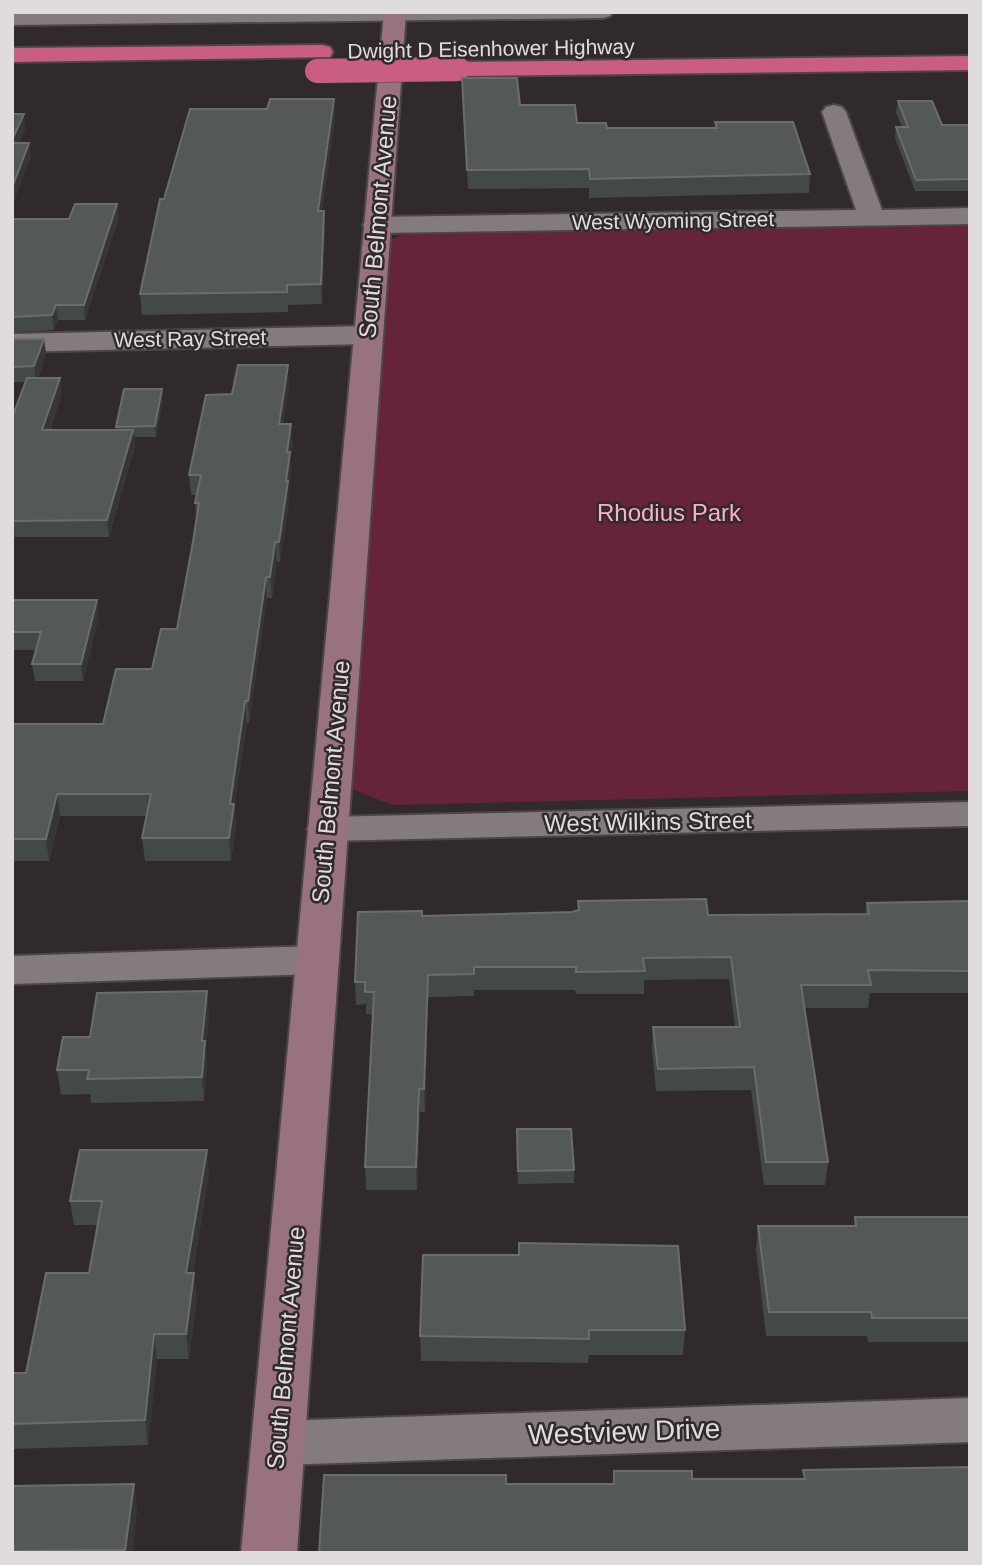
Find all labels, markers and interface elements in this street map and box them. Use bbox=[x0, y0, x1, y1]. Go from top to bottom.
street label: Dwight D Eisenhower Highway bbox=[347, 34, 635, 63]
street label: South Belmont Avenue bbox=[353, 94, 402, 340]
street label: West Wyoming Street bbox=[572, 207, 775, 234]
street label: West Ray Street bbox=[114, 326, 267, 351]
park label: Rhodius Park bbox=[597, 499, 742, 526]
street label: South Belmont Avenue bbox=[306, 659, 355, 905]
street label: West Wilkins Street bbox=[544, 806, 752, 837]
street label: South Belmont Avenue bbox=[261, 1225, 310, 1471]
street label: Westview Drive bbox=[527, 1413, 721, 1450]

